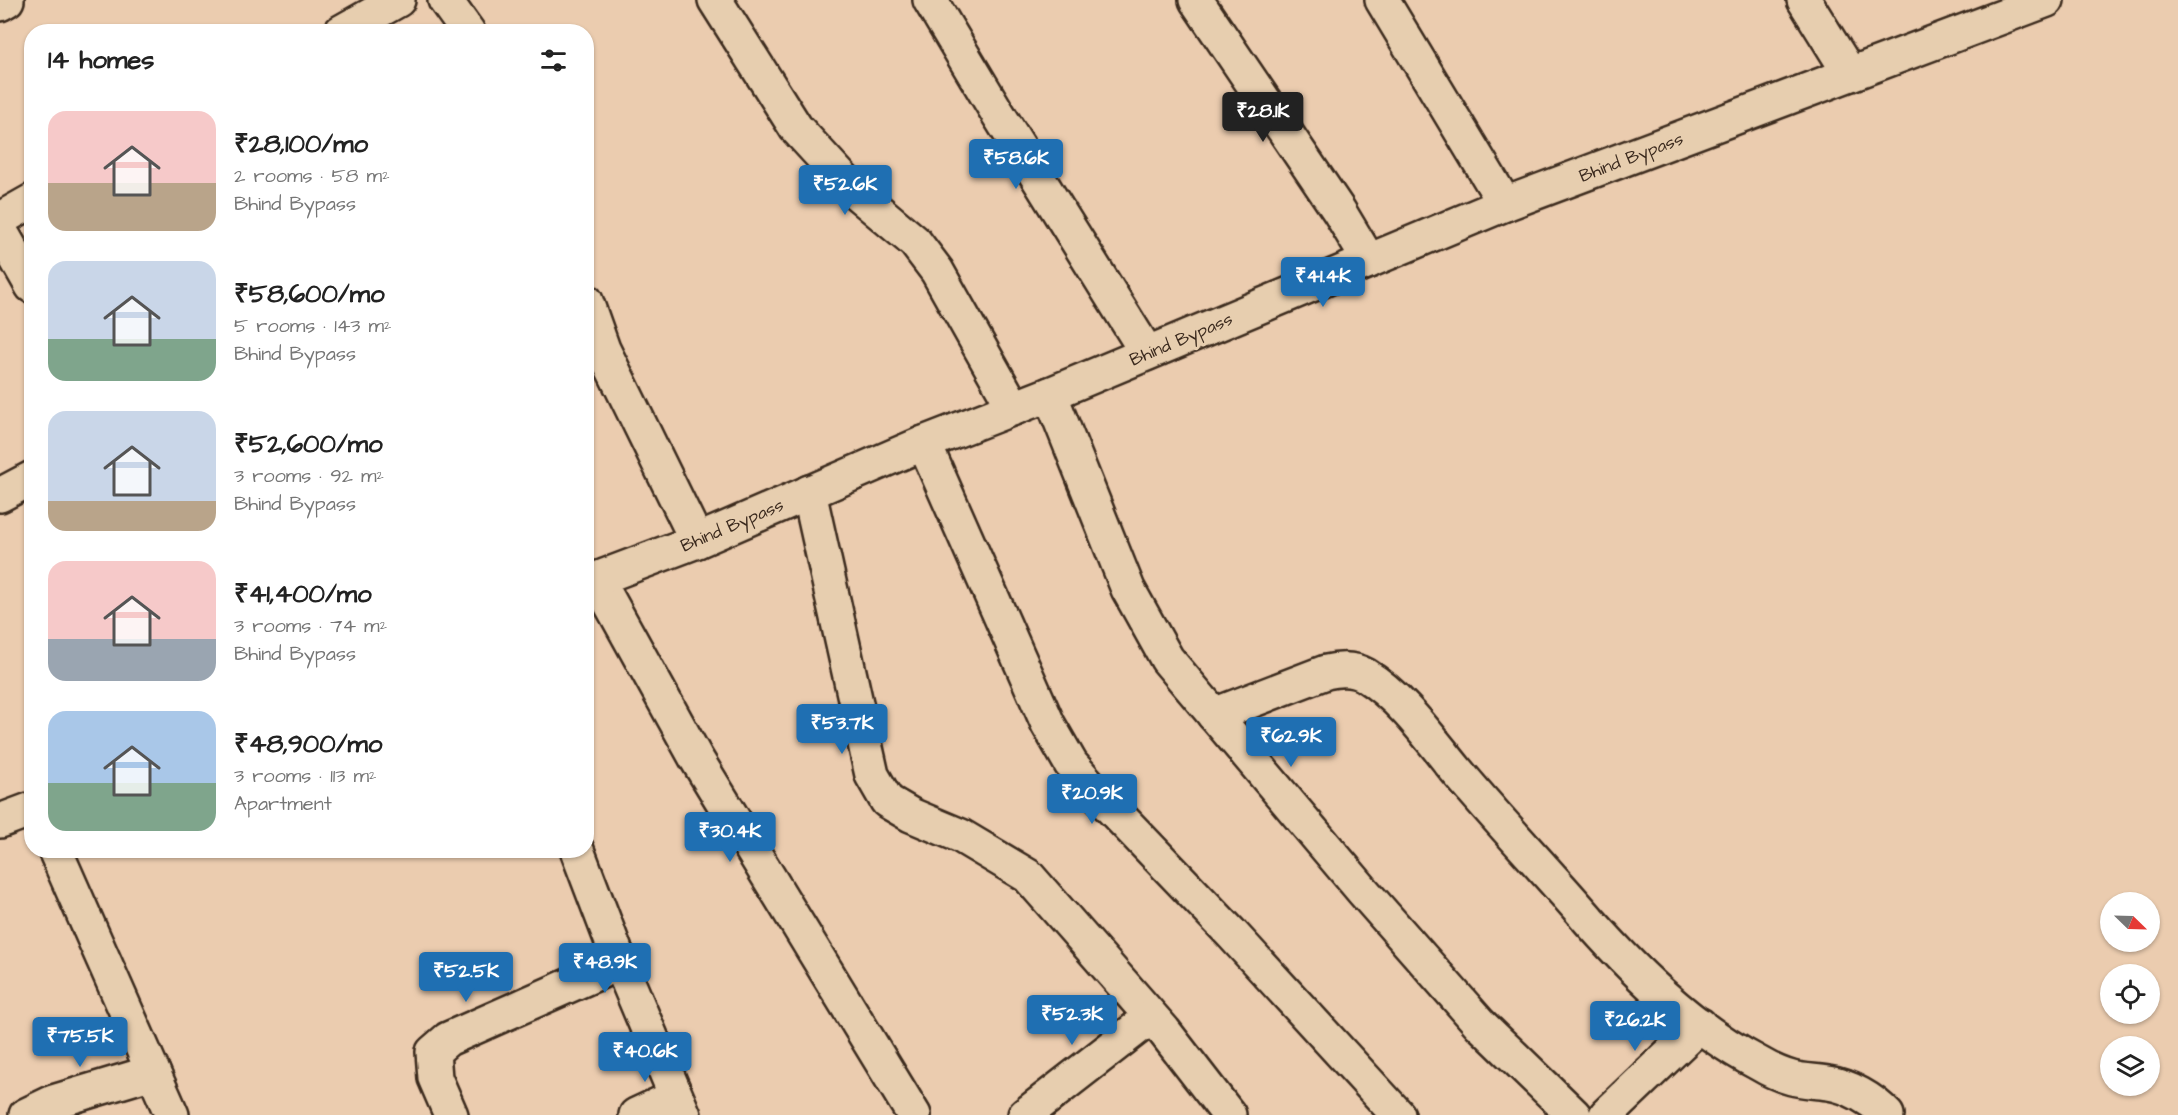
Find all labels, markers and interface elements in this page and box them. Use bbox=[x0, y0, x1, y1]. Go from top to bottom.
text: 14 homes bbox=[48, 42, 154, 78]
icon: filters bbox=[537, 44, 570, 77]
pin: ₹28.1K bbox=[1214, 92, 1312, 143]
text: ₹28.1K bbox=[1236, 97, 1290, 125]
text: ₹28,100/mo bbox=[234, 126, 368, 162]
street label: Bhind Bypass bbox=[1575, 126, 1687, 190]
icon: home bbox=[96, 135, 168, 207]
pin: ₹58.6K bbox=[967, 139, 1065, 190]
text: ₹58.6K bbox=[983, 144, 1049, 172]
text: 2 rooms · 58 m² bbox=[234, 162, 390, 190]
pin: ₹52.6K bbox=[796, 165, 894, 216]
text: ₹52.6K bbox=[813, 170, 877, 198]
text: Bhind Bypass bbox=[234, 190, 356, 218]
pin: ₹41.4K bbox=[1274, 257, 1372, 308]
text: ₹41.4K bbox=[1295, 262, 1351, 290]
text: ₹58,600/mo bbox=[234, 276, 385, 312]
icon: home bbox=[96, 285, 168, 357]
street label: Bhind Bypass bbox=[1126, 307, 1237, 373]
text: 5 rooms · 143 m² bbox=[234, 312, 392, 340]
text: Bhind Bypass bbox=[234, 340, 356, 368]
text: ₹52,600/mo bbox=[234, 426, 383, 462]
icon: home bbox=[96, 435, 168, 507]
text: 3 rooms · 92 m² bbox=[234, 462, 384, 490]
text: Bhind Bypass bbox=[234, 490, 356, 518]
street label: Bhind Bypass bbox=[677, 493, 788, 559]
text: ₹41,400/mo bbox=[234, 576, 372, 612]
icon: home bbox=[96, 585, 168, 657]
text: 3 rooms · 74 m² bbox=[234, 612, 387, 640]
text: Bhind Bypass bbox=[234, 640, 356, 668]
pin: ₹53.7K bbox=[793, 704, 891, 755]
text: ₹53.7K bbox=[810, 709, 874, 737]
pin: ₹62.9K bbox=[1242, 717, 1340, 768]
text: ₹62.9K bbox=[1260, 722, 1322, 750]
text: ₹48,900/mo bbox=[234, 726, 382, 762]
icon: home bbox=[96, 735, 168, 807]
text: 3 rooms · 113 m² bbox=[234, 762, 377, 790]
pin: ₹20.9K bbox=[1043, 774, 1141, 825]
text: ₹20.9K bbox=[1061, 779, 1123, 807]
text: Apartment bbox=[234, 790, 332, 818]
pin: ₹30.4K bbox=[681, 812, 779, 863]
text: ₹30.4K bbox=[699, 817, 761, 845]
north arrow bbox=[2100, 892, 2160, 952]
map controls bbox=[2100, 892, 2160, 1096]
pin: ₹48.9K bbox=[556, 943, 654, 994]
text: ₹48.9K bbox=[573, 948, 637, 976]
pin: ₹52.5K bbox=[417, 952, 515, 1003]
text: ₹52.5K bbox=[433, 957, 499, 985]
button: locate bbox=[2100, 964, 2160, 1024]
pin: ₹52.3K bbox=[1023, 995, 1121, 1046]
text: ₹52.3K bbox=[1041, 1000, 1103, 1028]
pin: ₹26.2K bbox=[1586, 1001, 1684, 1052]
text: ₹26.2K bbox=[1604, 1006, 1666, 1034]
pin: ₹75.5K bbox=[31, 1017, 129, 1068]
text: ₹75.5K bbox=[47, 1022, 114, 1050]
pin: ₹40.6K bbox=[596, 1032, 694, 1083]
button: layers bbox=[2100, 1036, 2160, 1096]
text: ₹40.6K bbox=[612, 1037, 678, 1065]

